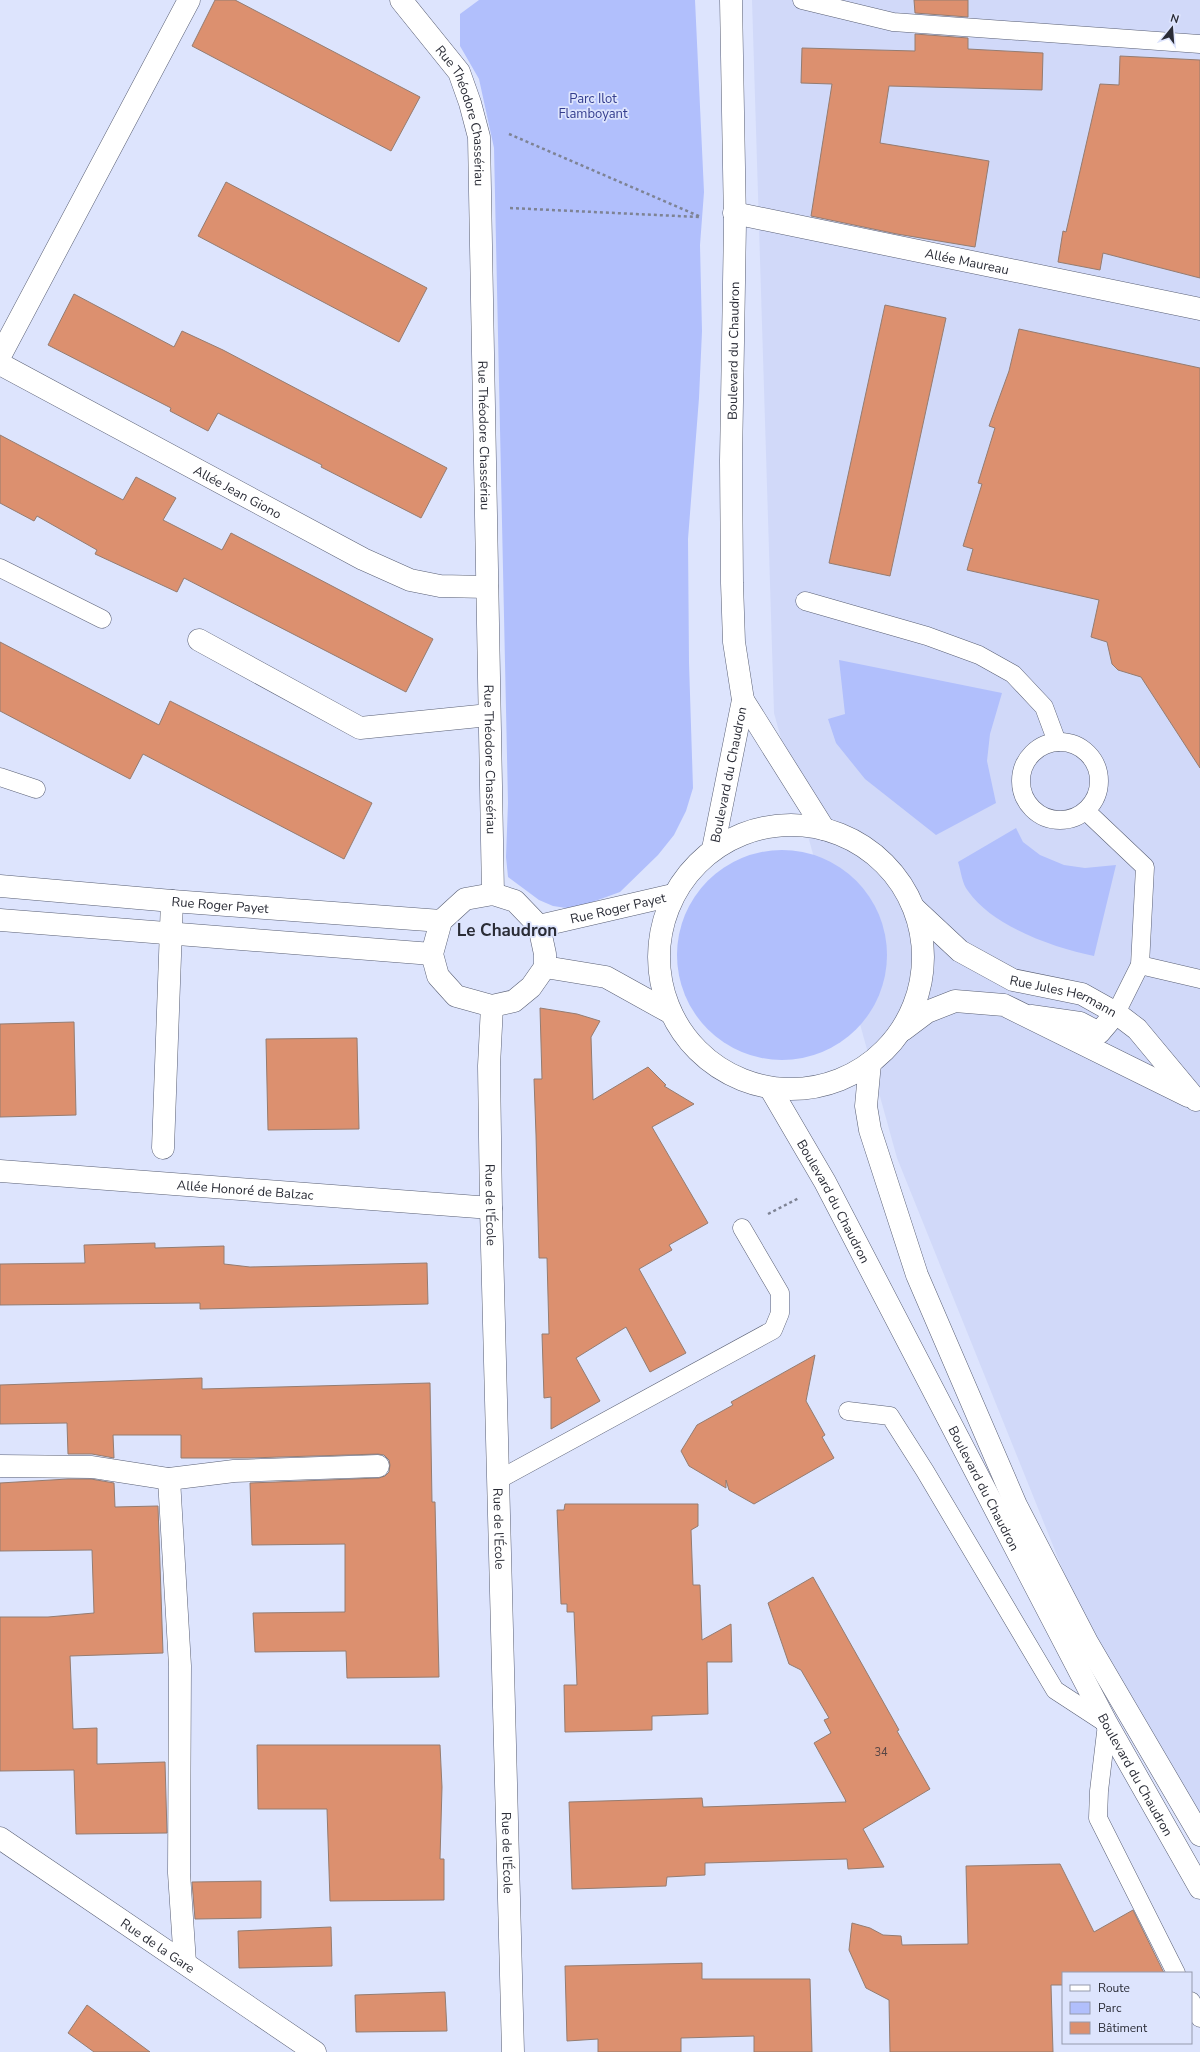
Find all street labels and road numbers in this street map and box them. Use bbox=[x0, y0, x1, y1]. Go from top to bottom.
street label: Rue Théodore Chassériau bbox=[431, 42, 488, 186]
street label: Allée Maureau bbox=[923, 245, 1011, 279]
street label: Boulevard du Chaudron bbox=[724, 281, 744, 420]
street label: Rue Théodore Chassériau bbox=[473, 360, 494, 510]
street label: Allée Jean Giono bbox=[190, 462, 285, 524]
street label: Rue Théodore Chassériau bbox=[479, 684, 500, 834]
street label: Boulevard du Chaudron bbox=[707, 705, 751, 844]
street label: Rue Roger Payet bbox=[569, 889, 668, 928]
street label: Rue Roger Payet bbox=[171, 893, 270, 918]
street label: Rue Jules Hermann bbox=[1008, 972, 1120, 1022]
street label: Boulevard du Chaudron bbox=[792, 1136, 874, 1267]
street label: Rue de l'École bbox=[480, 1164, 500, 1246]
street label: Allée Honoré de Balzac bbox=[176, 1176, 314, 1205]
street label: Boulevard du Chaudron bbox=[943, 1423, 1023, 1554]
street label: Rue de l'École bbox=[488, 1488, 509, 1570]
street label: Boulevard du Chaudron bbox=[1093, 1711, 1177, 1840]
street label: Rue de l'École bbox=[497, 1812, 517, 1894]
street label: Rue de la Gare bbox=[117, 1915, 198, 1978]

